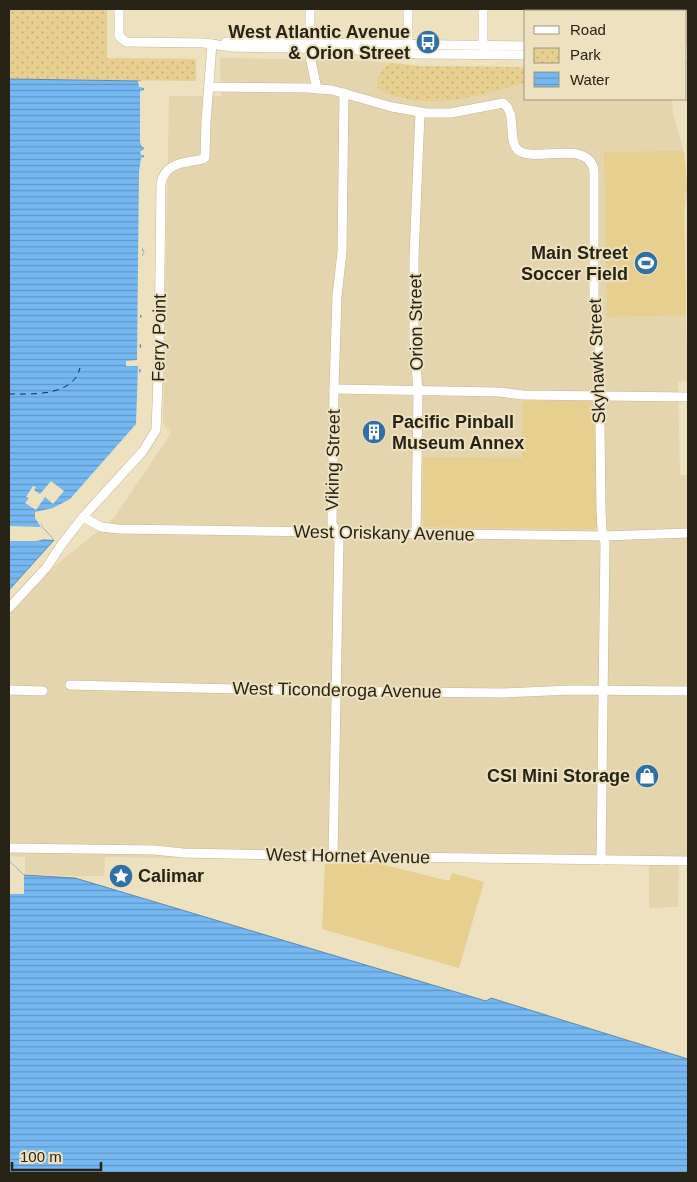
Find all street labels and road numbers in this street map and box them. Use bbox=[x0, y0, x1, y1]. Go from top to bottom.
street label: Orion Street bbox=[405, 273, 427, 371]
street label: Ferry Point bbox=[148, 294, 170, 382]
street label: Skyhawk Street bbox=[585, 298, 609, 424]
street label: Viking Street bbox=[322, 409, 344, 511]
street label: West Oriskany Avenue bbox=[293, 521, 475, 545]
street label: West Ticonderoga Avenue bbox=[232, 678, 442, 702]
street label: West Hornet Avenue bbox=[266, 845, 430, 867]

